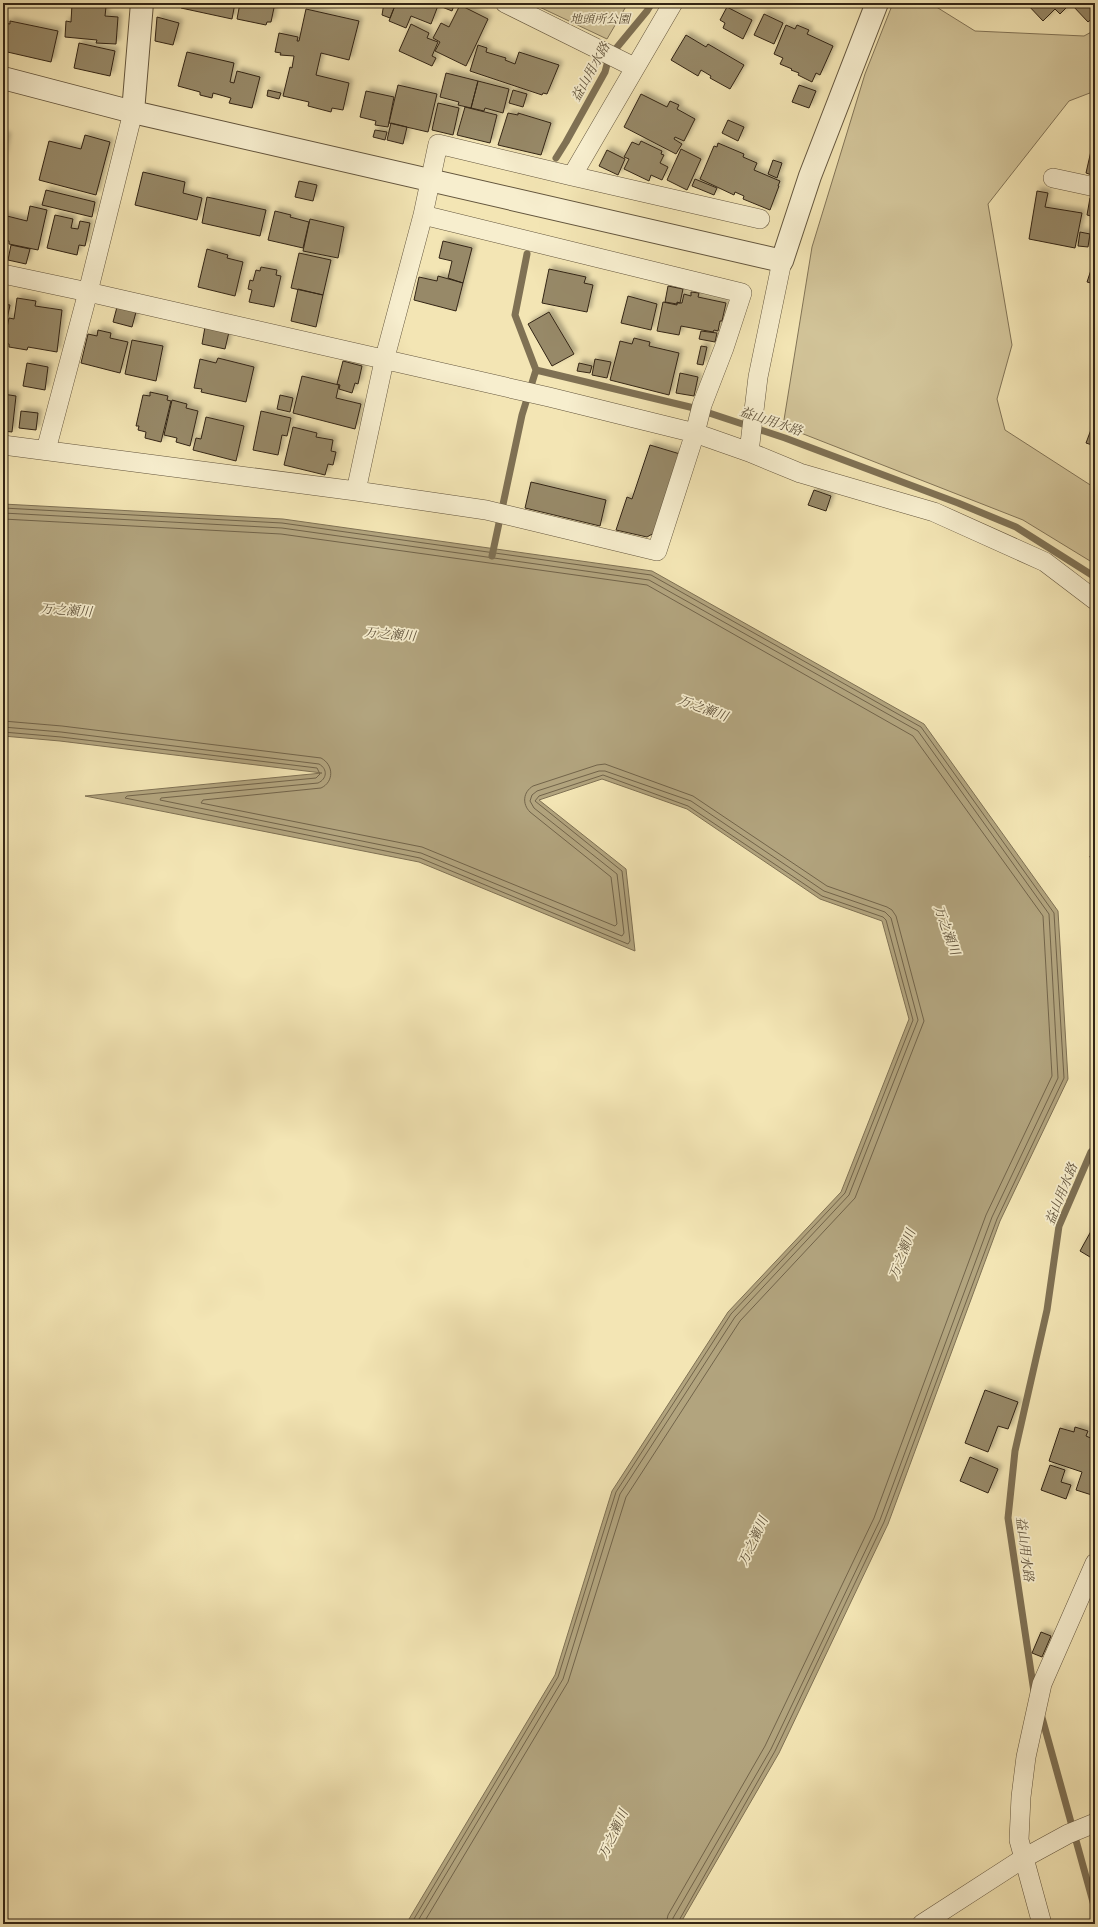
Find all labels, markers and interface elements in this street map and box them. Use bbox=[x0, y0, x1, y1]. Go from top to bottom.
park label: 地頭所公園 bbox=[570, 12, 632, 26]
water label: 益山用水路 bbox=[568, 39, 613, 104]
water label: 益山用水路 bbox=[738, 403, 805, 439]
water label: 万之瀬川 bbox=[40, 601, 94, 619]
water label: 万之瀬川 bbox=[363, 624, 419, 644]
water label: 万之瀬川 bbox=[676, 692, 732, 725]
water label: 万之瀬川 bbox=[931, 903, 964, 959]
water label: 益山用水路 bbox=[1042, 1160, 1081, 1227]
water label: 万之瀬川 bbox=[886, 1225, 919, 1281]
water label: 万之瀬川 bbox=[735, 1512, 772, 1568]
water label: 益山用水路 bbox=[1014, 1516, 1037, 1583]
water label: 万之瀬川 bbox=[595, 1805, 632, 1861]

